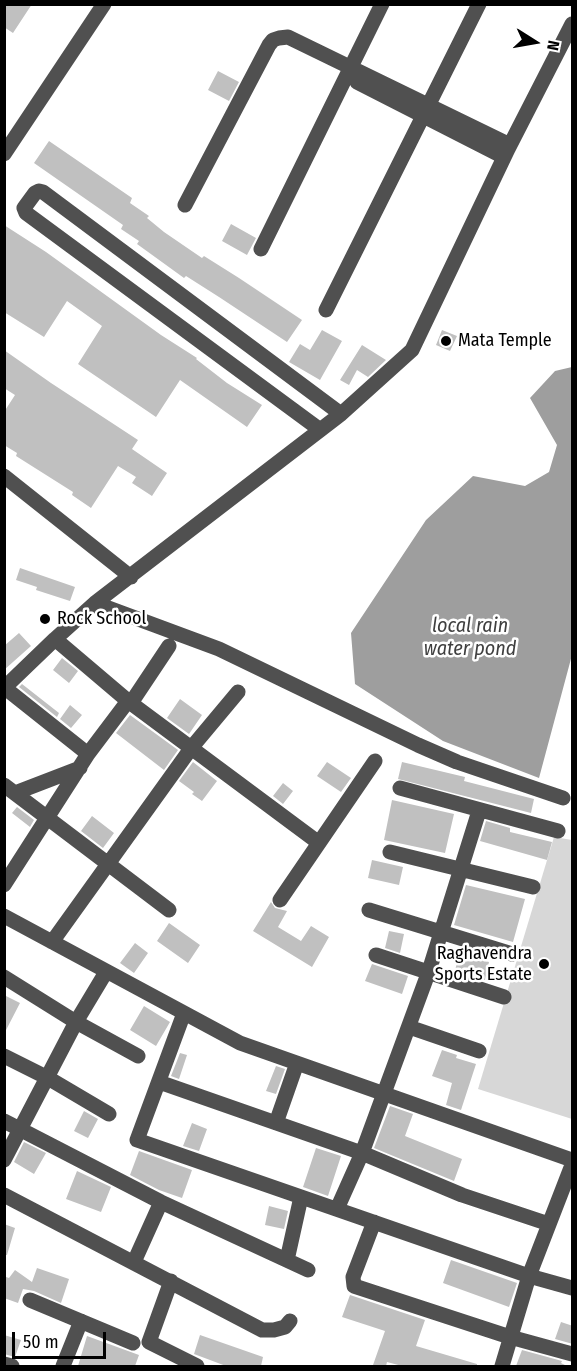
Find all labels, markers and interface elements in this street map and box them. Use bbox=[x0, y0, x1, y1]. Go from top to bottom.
north arrow bbox=[505, 12, 565, 72]
text: N bbox=[543, 39, 563, 52]
place label: Mata Temple bbox=[458, 330, 552, 352]
marker: Mata Temple bbox=[439, 334, 453, 348]
place label: Rock School bbox=[57, 608, 146, 630]
marker: Rock School bbox=[38, 612, 52, 626]
water label: local rain water pond bbox=[424, 614, 516, 661]
place label: Raghavendra Sports Estate bbox=[435, 943, 532, 986]
marker: Raghavendra Sports Estate bbox=[537, 957, 551, 971]
scale bar bbox=[15, 1320, 110, 1358]
text: 50 m bbox=[23, 1331, 59, 1353]

